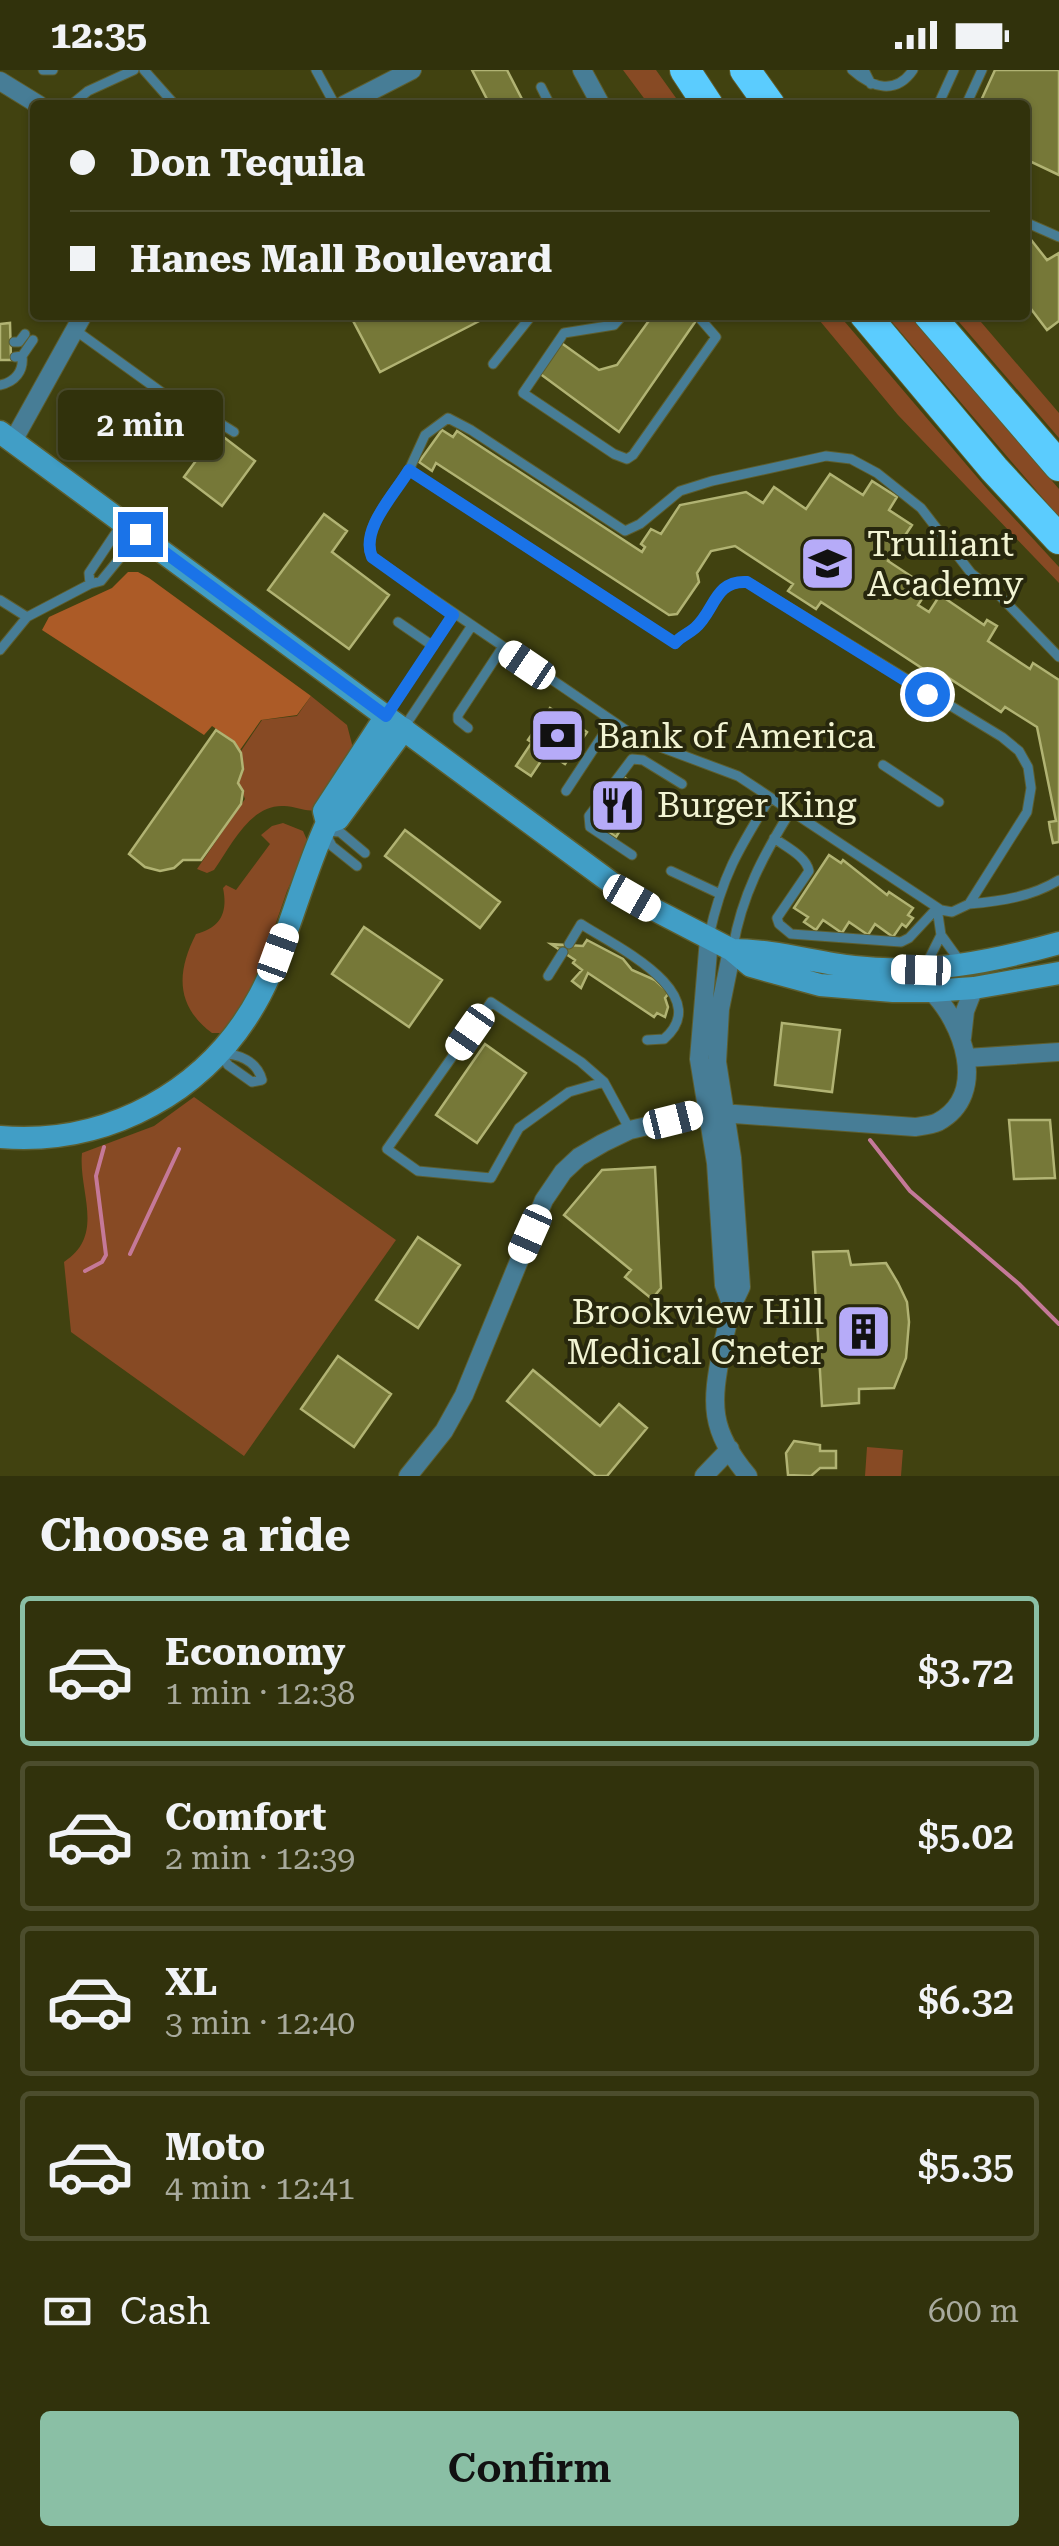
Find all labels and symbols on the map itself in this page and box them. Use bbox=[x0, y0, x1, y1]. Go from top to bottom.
callout: 2 min bbox=[58, 389, 222, 459]
route end bbox=[118, 512, 163, 557]
place label: Truiliant Academy bbox=[867, 524, 1024, 605]
school or university icon: Truiliant Academy bbox=[798, 534, 858, 594]
car bbox=[494, 636, 560, 694]
route start bbox=[905, 672, 950, 717]
bank icon: Bank of America bbox=[528, 706, 588, 766]
place label: Bank of America bbox=[597, 716, 876, 757]
restaurant icon: Burger King bbox=[588, 775, 648, 835]
place label: Burger King bbox=[657, 785, 856, 826]
car bbox=[599, 870, 665, 926]
car bbox=[254, 920, 302, 986]
car bbox=[890, 954, 952, 986]
car bbox=[441, 999, 499, 1065]
car bbox=[640, 1098, 706, 1142]
car bbox=[504, 1200, 556, 1268]
place label: Brookview Hill Medical Cneter bbox=[566, 1292, 824, 1373]
building icon: Brookview Hill Medical Cneter bbox=[833, 1302, 893, 1362]

